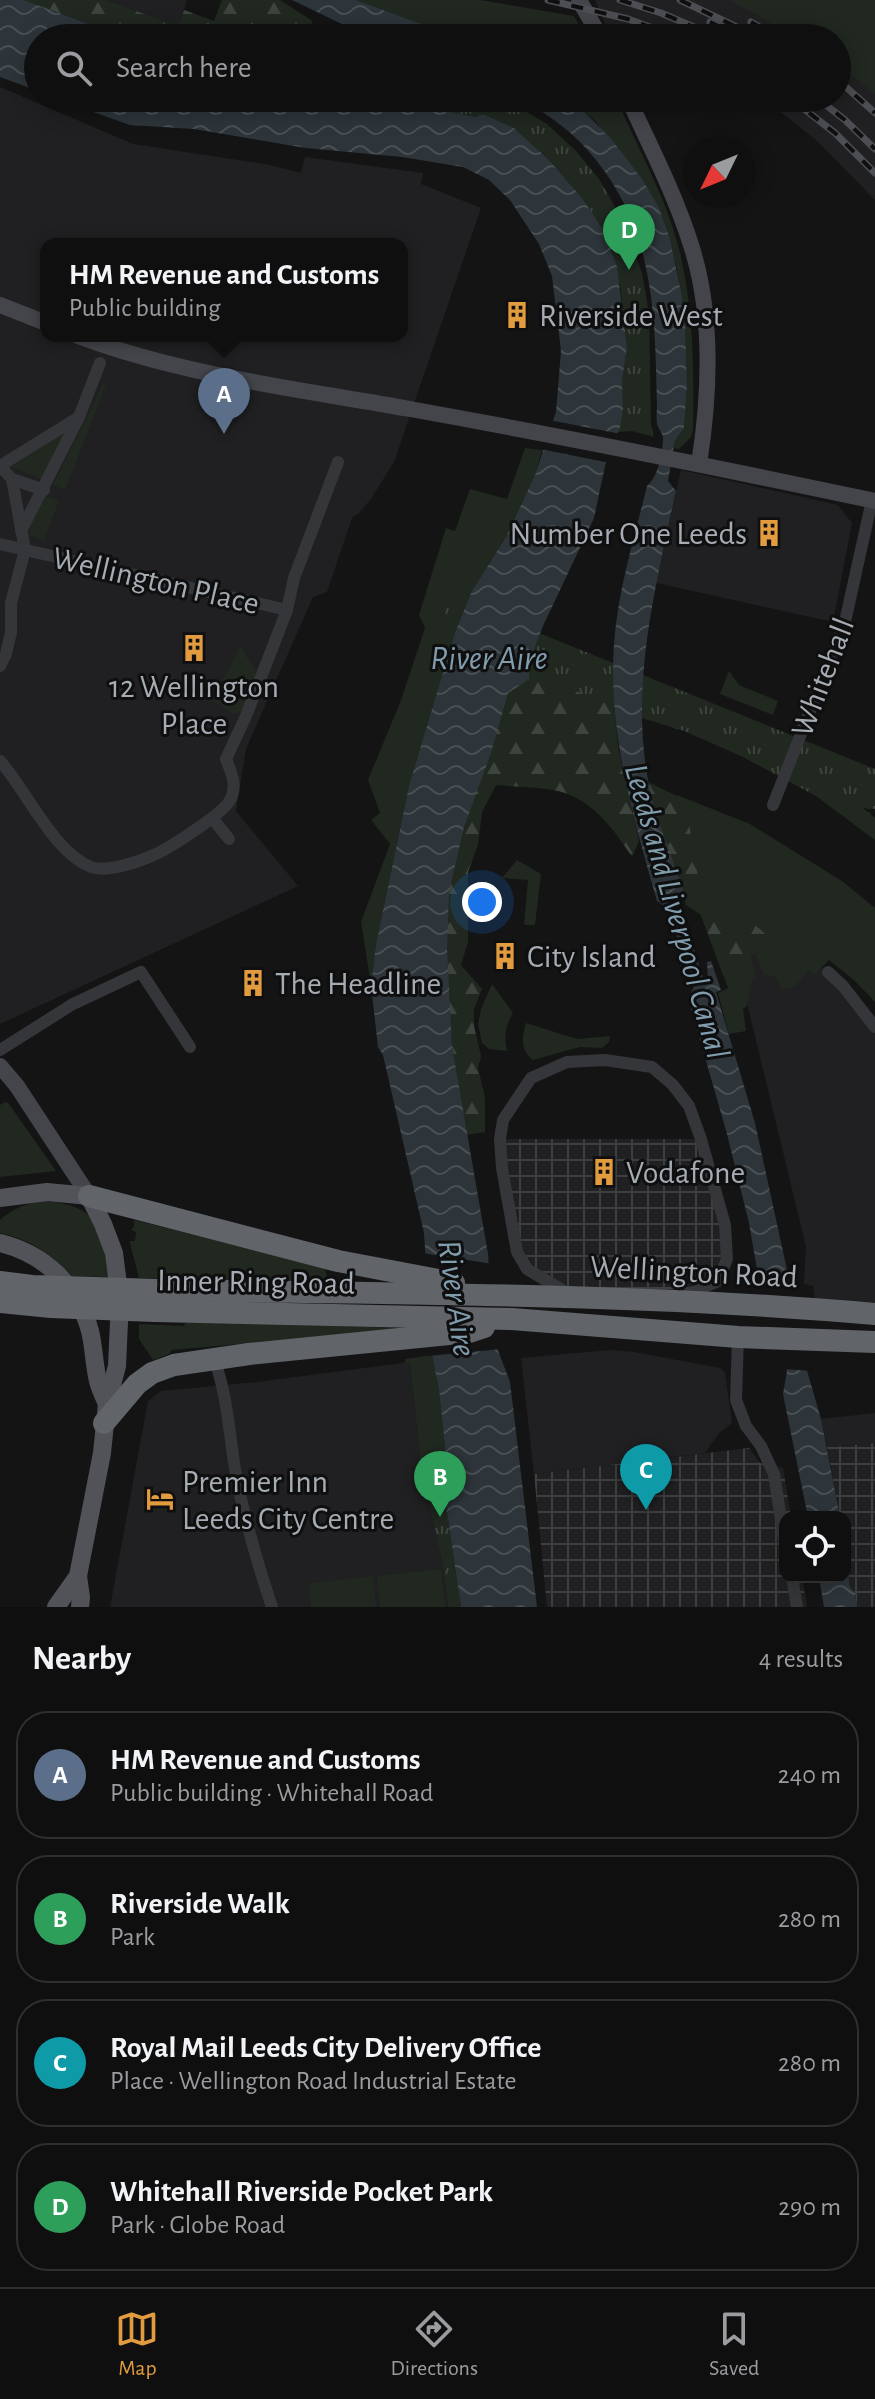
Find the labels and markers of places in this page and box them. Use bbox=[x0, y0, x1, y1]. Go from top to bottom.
pin: D bbox=[603, 204, 655, 270]
building icon: Riverside West bbox=[502, 300, 532, 330]
place label: Riverside West bbox=[539, 300, 723, 332]
pin: A bbox=[198, 368, 250, 434]
place label: Number One Leeds bbox=[509, 518, 747, 550]
building icon: Number One Leeds bbox=[754, 518, 784, 548]
building icon: 12 Wellington Place bbox=[179, 633, 209, 663]
place label: 12 Wellington Place bbox=[109, 671, 279, 740]
building icon: City Island bbox=[490, 941, 520, 971]
place label: City Island bbox=[527, 941, 656, 973]
building icon: The Headline bbox=[238, 968, 268, 998]
place label: The Headline bbox=[275, 968, 441, 1000]
building icon: Vodafone bbox=[589, 1157, 619, 1187]
place label: Vodafone bbox=[626, 1157, 745, 1189]
pin: C bbox=[620, 1444, 672, 1510]
pin: B bbox=[414, 1451, 466, 1517]
place label: Premier Inn Leeds City Centre bbox=[182, 1466, 394, 1535]
hotel icon: Premier Inn Leeds City Centre bbox=[145, 1484, 175, 1514]

